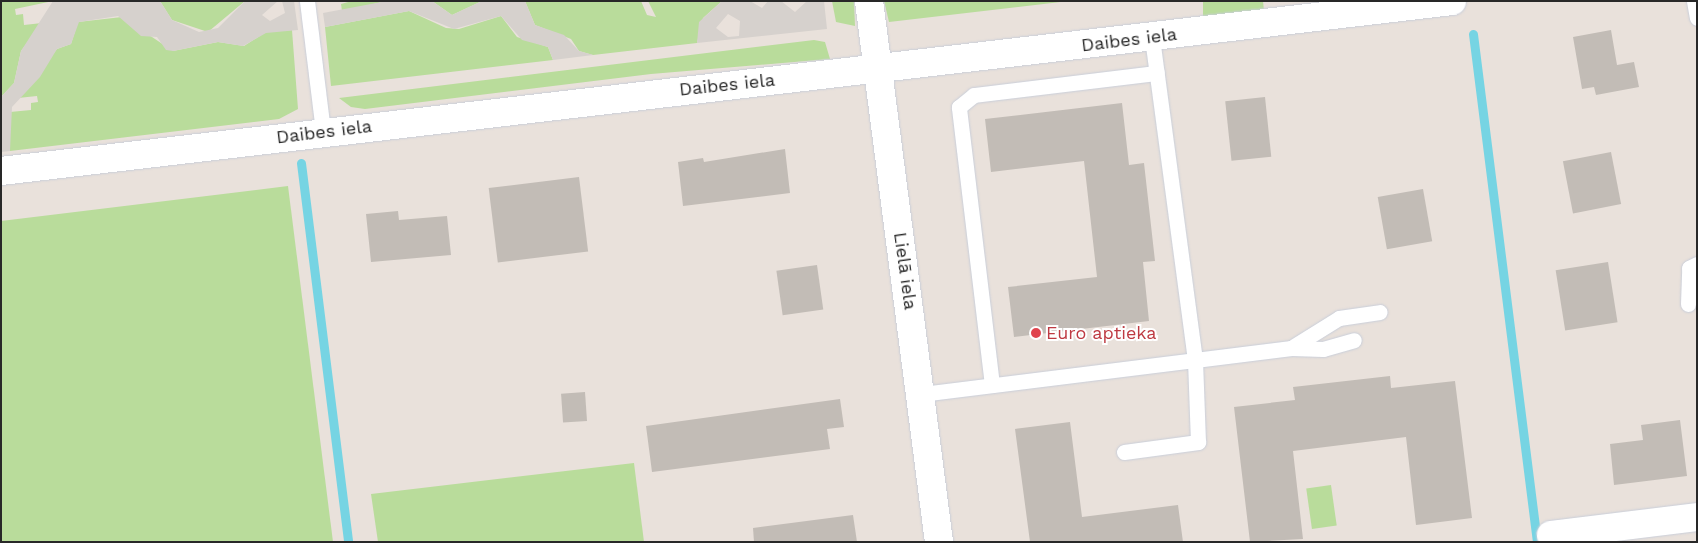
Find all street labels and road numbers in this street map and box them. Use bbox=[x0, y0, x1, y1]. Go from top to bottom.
street label: Daibes iela bbox=[1080, 23, 1178, 57]
street label: Daibes iela bbox=[678, 69, 776, 101]
street label: Daibes iela bbox=[275, 115, 373, 149]
street label: Lielā iela bbox=[889, 231, 921, 311]

